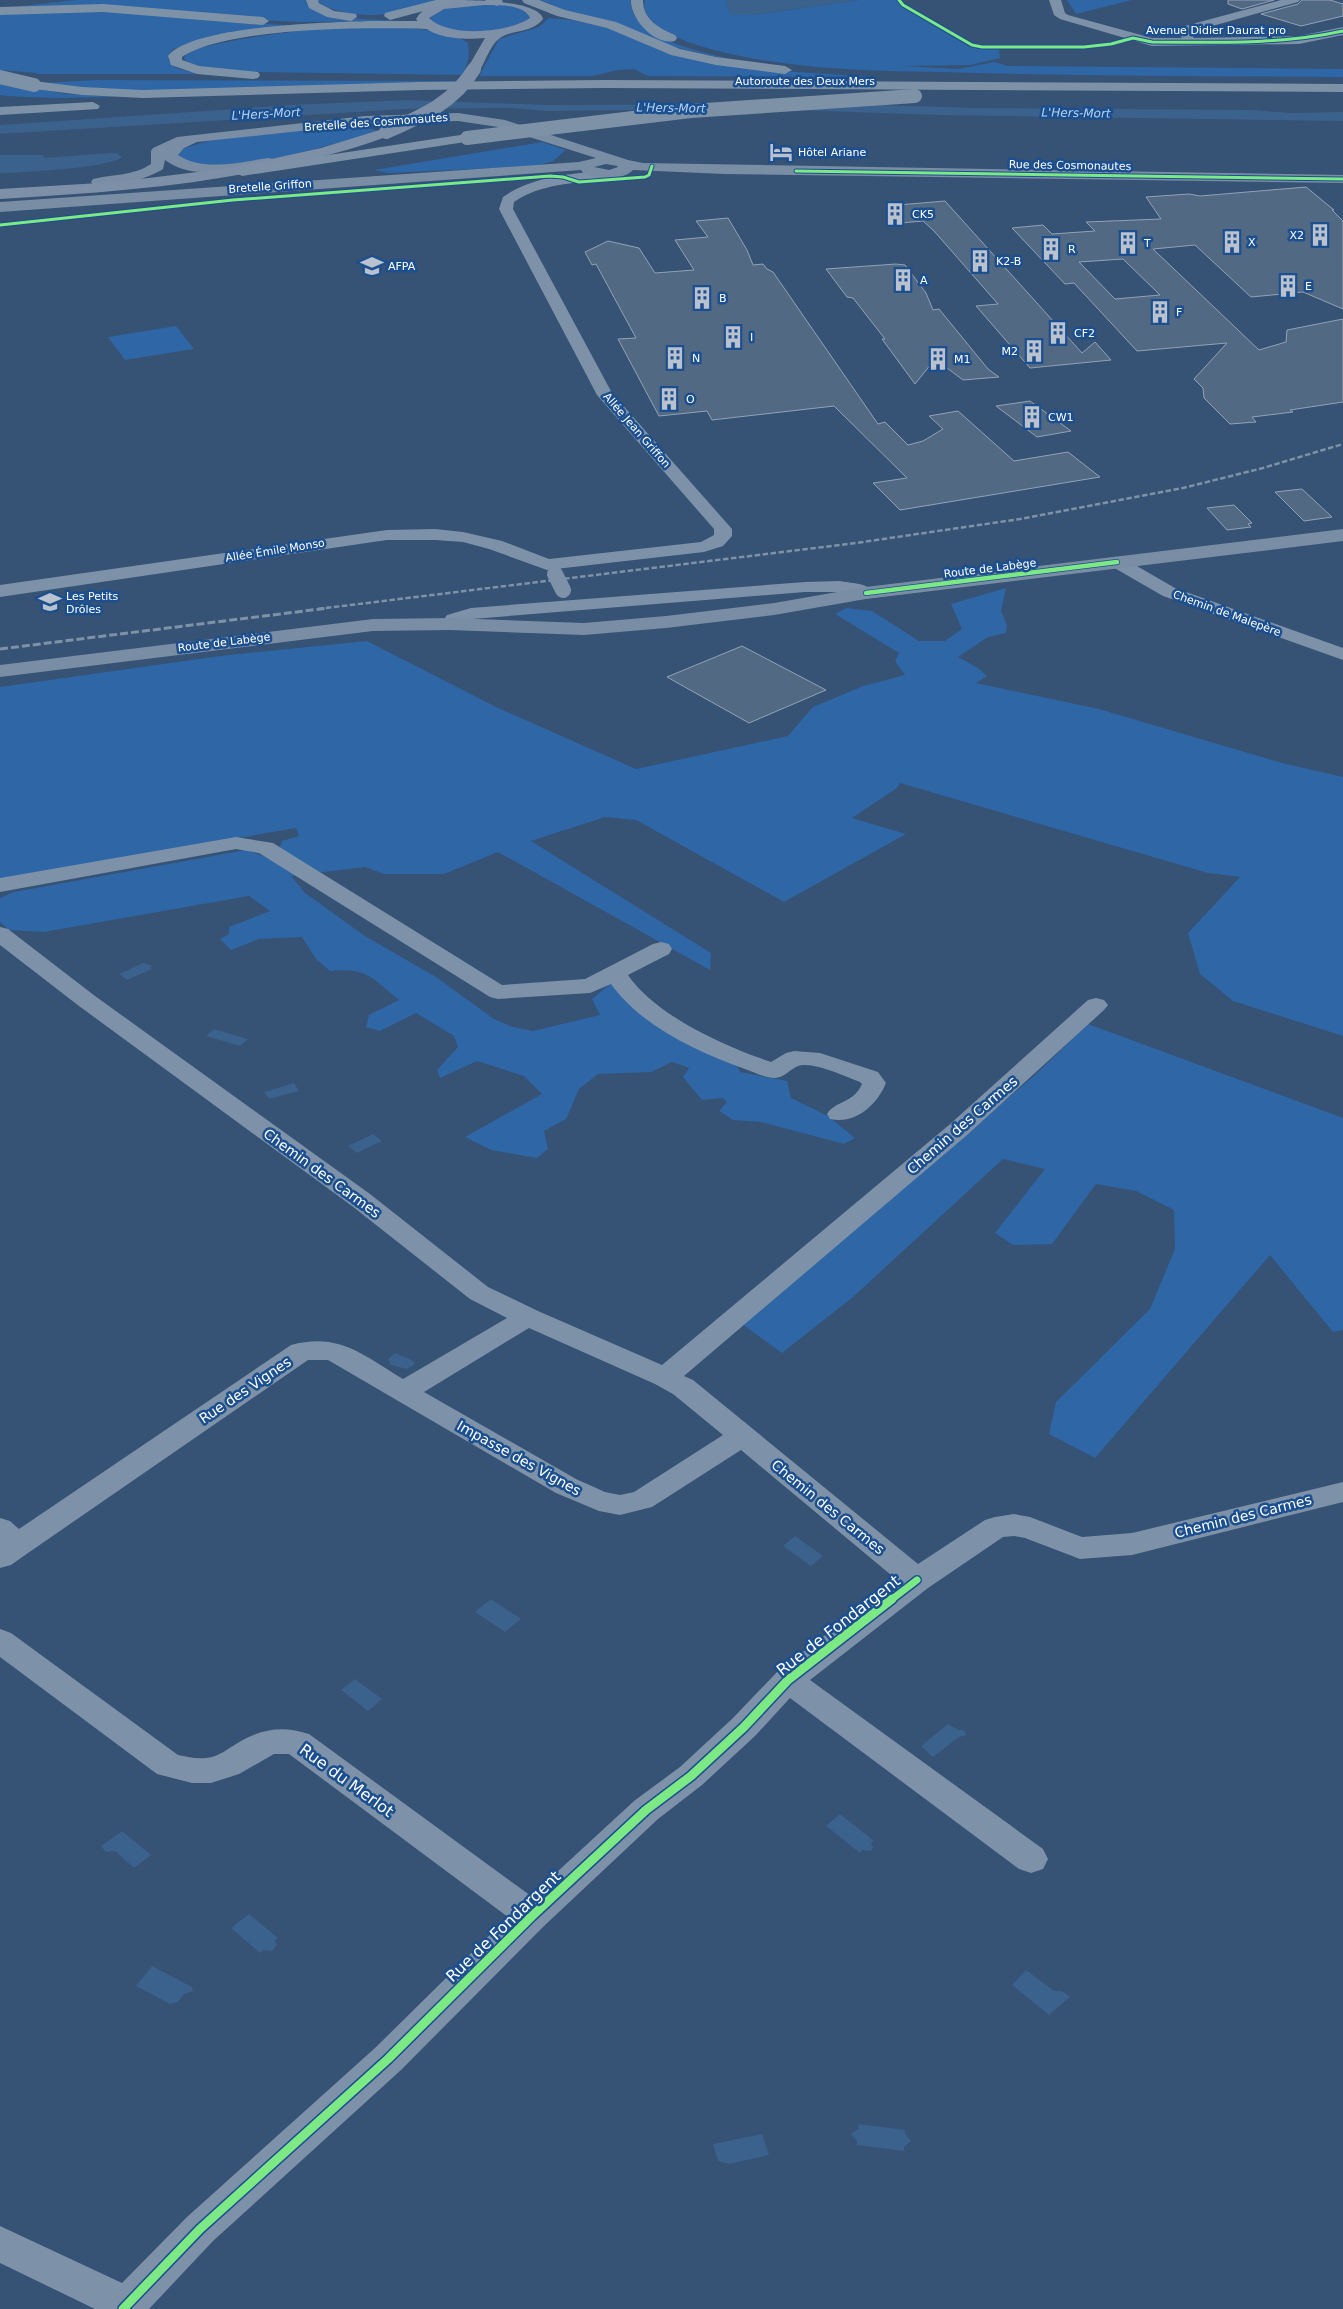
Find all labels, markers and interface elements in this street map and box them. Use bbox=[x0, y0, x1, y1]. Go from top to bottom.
street label: Avenue Didier Daurat pro bbox=[1146, 24, 1286, 37]
street label: Autoroute des Deux Mers bbox=[735, 75, 875, 88]
water label: L'Hers-Mort bbox=[636, 100, 707, 116]
water label: L'Hers-Mort bbox=[231, 105, 302, 123]
water label: L'Hers-Mort bbox=[1041, 105, 1112, 121]
street label: Bretelle des Cosmonautes bbox=[304, 111, 449, 134]
hotel icon: Hôtel Ariane bbox=[768, 139, 794, 165]
place label: Hôtel Ariane bbox=[798, 146, 866, 159]
street label: Rue des Cosmonautes bbox=[1009, 158, 1132, 173]
street label: Bretelle Griffon bbox=[228, 177, 312, 196]
building icon: CK5 bbox=[882, 201, 908, 227]
place label: CK5 bbox=[912, 208, 934, 221]
building icon: X2 bbox=[1307, 222, 1333, 248]
building icon: X bbox=[1219, 229, 1245, 255]
place label: X2 bbox=[1289, 229, 1304, 242]
building icon: T bbox=[1115, 230, 1141, 256]
building icon: R bbox=[1038, 236, 1064, 262]
place label: X bbox=[1248, 236, 1256, 249]
place label: T bbox=[1143, 237, 1151, 250]
place label: R bbox=[1068, 243, 1076, 256]
building icon: K2-B bbox=[967, 248, 993, 274]
school or university icon: AFPA bbox=[359, 253, 385, 279]
place label: K2-B bbox=[996, 255, 1021, 268]
place label: AFPA bbox=[388, 260, 416, 273]
building icon: A bbox=[890, 267, 916, 293]
building icon: E bbox=[1275, 273, 1301, 299]
place label: A bbox=[920, 274, 928, 287]
place label: E bbox=[1305, 280, 1312, 293]
building icon: B bbox=[689, 285, 715, 311]
place label: B bbox=[719, 292, 727, 305]
building icon: F bbox=[1147, 299, 1173, 325]
place label: F bbox=[1176, 306, 1182, 319]
building icon: CF2 bbox=[1045, 320, 1071, 346]
building icon: I bbox=[720, 324, 746, 350]
place label: CF2 bbox=[1074, 327, 1095, 340]
place label: I bbox=[750, 331, 753, 344]
building icon: M2 bbox=[1021, 338, 1047, 364]
building icon: N bbox=[662, 345, 688, 371]
place label: M2 bbox=[1002, 345, 1018, 358]
building icon: M1 bbox=[925, 346, 951, 372]
place label: N bbox=[692, 352, 700, 365]
place label: M1 bbox=[954, 353, 971, 366]
building icon: O bbox=[656, 386, 682, 412]
street label: Allée Jean Griffon bbox=[600, 390, 673, 471]
place label: O bbox=[686, 393, 695, 406]
building icon: CW1 bbox=[1019, 404, 1045, 430]
place label: CW1 bbox=[1048, 411, 1074, 424]
street label: Allée Émile Monso bbox=[224, 536, 326, 565]
street label: Route de Labège bbox=[943, 556, 1037, 581]
street label: Chemin de Malepère bbox=[1171, 588, 1283, 639]
school or university icon: Les Petits Drôles bbox=[37, 589, 63, 615]
place label: Les Petits Drôles bbox=[66, 590, 119, 616]
street label: Route de Labège bbox=[177, 630, 271, 655]
street label: Chemin des Carmes bbox=[904, 1073, 1020, 1177]
street label: Chemin des Carmes bbox=[260, 1125, 384, 1221]
street label: Rue des Vignes bbox=[196, 1353, 294, 1427]
street label: Impasse des Vignes bbox=[454, 1417, 584, 1499]
street label: Chemin des Carmes bbox=[768, 1456, 888, 1558]
street label: Chemin des Carmes bbox=[1173, 1491, 1313, 1541]
street label: Rue de Fondargent bbox=[773, 1571, 904, 1680]
street label: Rue du Merlot bbox=[296, 1740, 397, 1821]
street label: Rue de Fondargent bbox=[442, 1867, 565, 1986]

